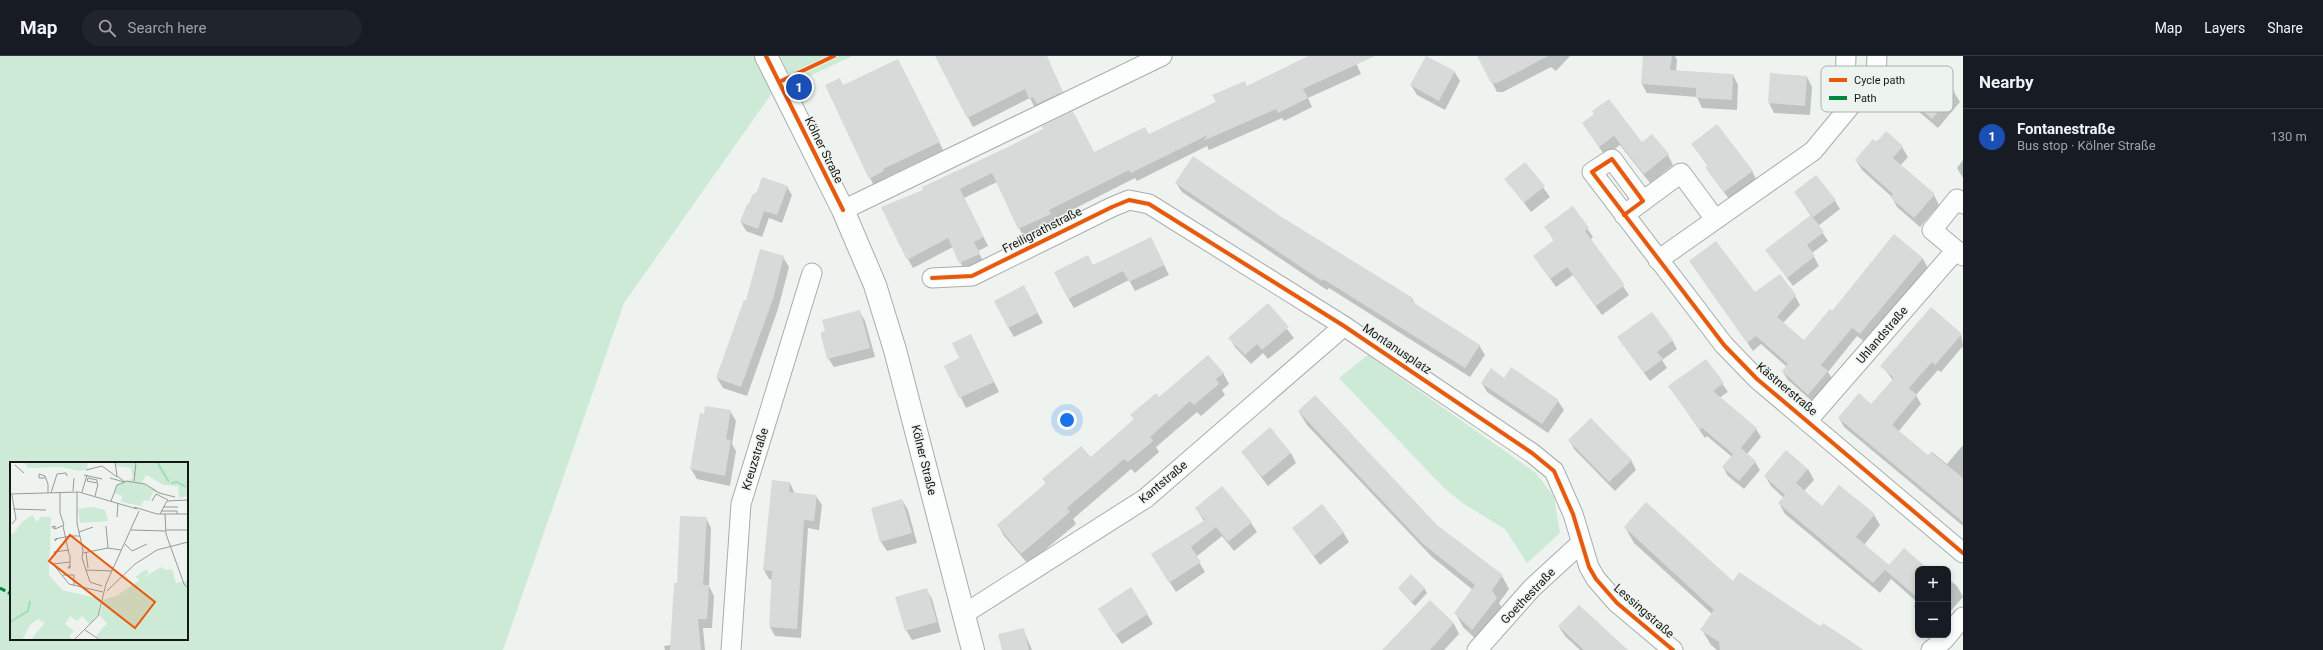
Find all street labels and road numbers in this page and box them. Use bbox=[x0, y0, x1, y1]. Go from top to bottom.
street label: Kölner Straße bbox=[802, 115, 846, 185]
street label: Freiligrathstraße bbox=[1000, 204, 1084, 256]
street label: Uhlandstraße bbox=[1853, 304, 1911, 366]
street label: Montanusplatz bbox=[1360, 321, 1434, 377]
street label: Kästnerstraße bbox=[1754, 359, 1820, 419]
street label: Kölner Straße bbox=[908, 423, 940, 497]
street label: Kreuzstraße bbox=[739, 426, 771, 492]
street label: Kantstraße bbox=[1136, 458, 1190, 506]
street label: Goethestraße bbox=[1498, 565, 1558, 627]
street label: Lessingstraße bbox=[1611, 581, 1677, 641]

